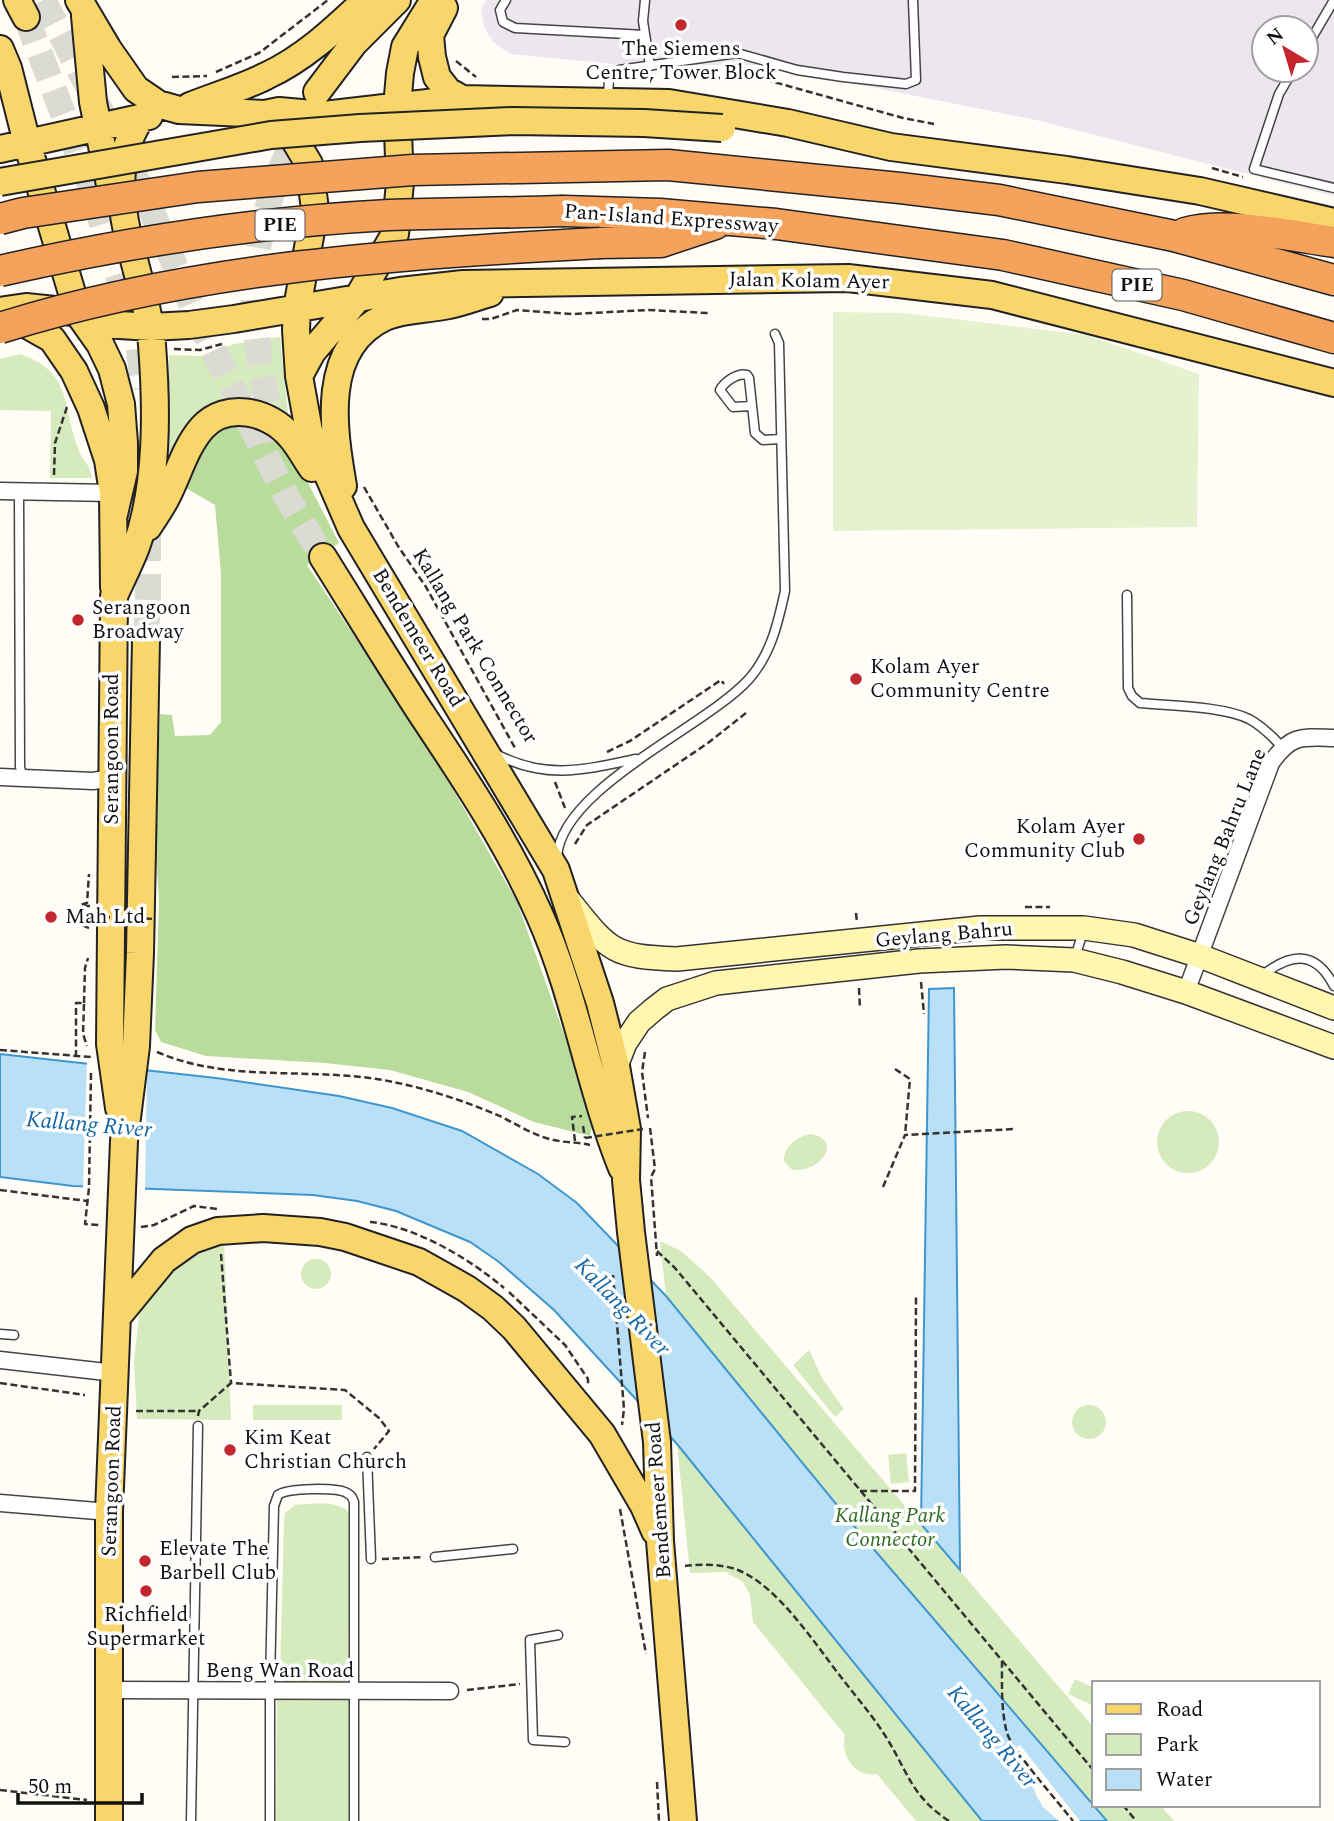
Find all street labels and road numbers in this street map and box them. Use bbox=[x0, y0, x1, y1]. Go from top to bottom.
street label: Pan-Island Expressway bbox=[563, 196, 780, 243]
road number: PIE bbox=[256, 210, 304, 241]
street label: Jalan Kolam Ayer bbox=[728, 264, 890, 298]
road number: PIE bbox=[1112, 270, 1162, 300]
street label: Kallang Park Connector bbox=[404, 542, 546, 750]
street label: Bendemeer Road bbox=[364, 562, 472, 714]
street label: Serangoon Road bbox=[96, 673, 128, 825]
street label: Geylang Bahru Lane bbox=[1175, 743, 1275, 931]
street label: Geylang Bahru bbox=[874, 913, 1014, 957]
street label: Serangoon Road bbox=[93, 1405, 131, 1557]
street label: Bendemeer Road bbox=[638, 1420, 680, 1580]
street label: Beng Wan Road bbox=[206, 1655, 354, 1687]

